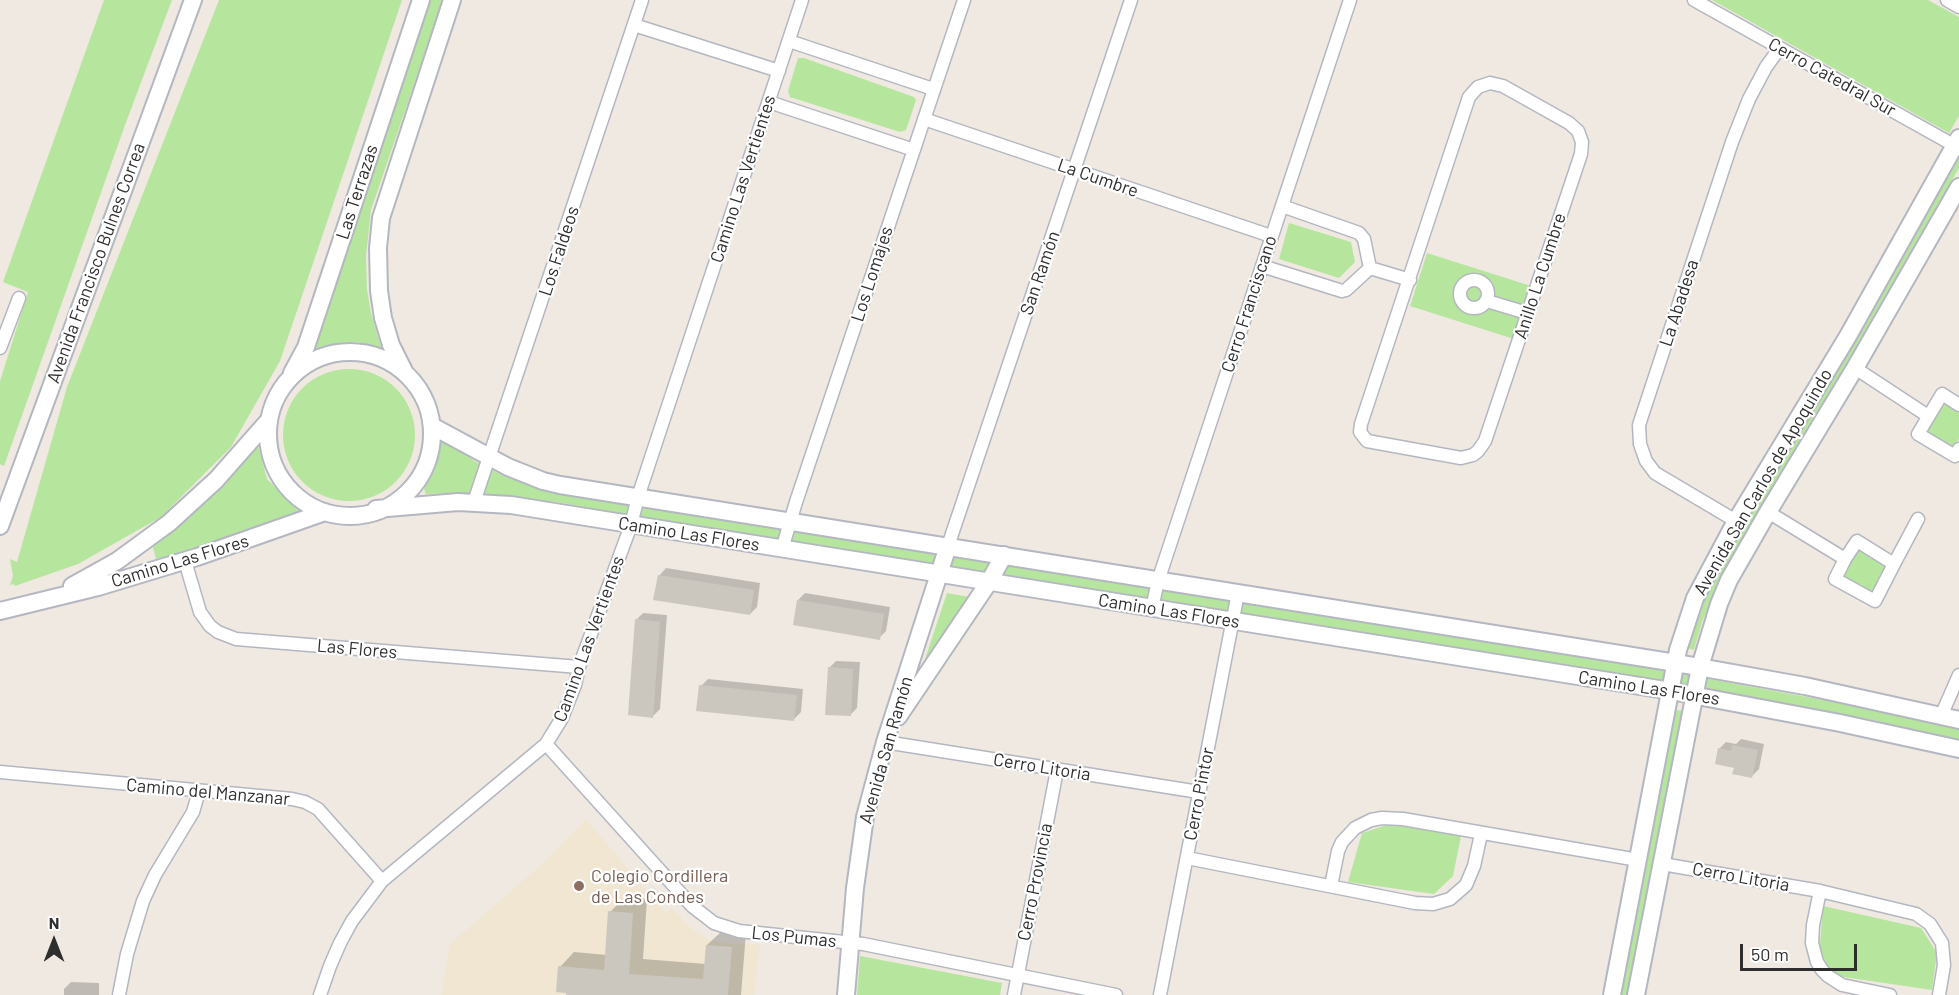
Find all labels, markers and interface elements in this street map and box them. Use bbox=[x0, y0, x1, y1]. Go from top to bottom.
street label: Cerro Catedral Sur bbox=[1764, 33, 1900, 121]
street label: Camino Las Vertientes bbox=[706, 92, 780, 266]
street label: Avenida Francisco Bulnes Correa bbox=[42, 140, 150, 386]
street label: Las Terrazas bbox=[332, 142, 382, 242]
street label: La Cumbre bbox=[1055, 154, 1141, 202]
street label: Los Faldeos bbox=[534, 203, 584, 299]
street label: Anillo La Cumbre bbox=[1509, 210, 1571, 342]
street label: Los Lomajes bbox=[846, 224, 898, 324]
street label: San Ramón bbox=[1016, 228, 1064, 318]
street label: Cerro Franciscano bbox=[1217, 233, 1281, 375]
street label: La Abadesa bbox=[1655, 257, 1703, 349]
street label: Avenida San Carlos de Apoquindo bbox=[1689, 365, 1837, 599]
street label: Camino Las Flores bbox=[617, 512, 761, 556]
street label: Camino Las Flores bbox=[109, 530, 251, 592]
street label: Camino Las Vertientes bbox=[549, 553, 629, 725]
street label: Camino Las Flores bbox=[1097, 589, 1241, 633]
street label: Las Flores bbox=[316, 635, 398, 663]
street label: Camino Las Flores bbox=[1577, 666, 1721, 710]
street label: Avenida San Ramón bbox=[855, 674, 917, 826]
street label: Cerro Pintor bbox=[1179, 746, 1219, 842]
street label: Cerro Litoria bbox=[992, 749, 1092, 785]
street label: Camino del Manzanar bbox=[125, 774, 291, 810]
street label: Cerro Provincia bbox=[1013, 821, 1057, 943]
street label: Cerro Litoria bbox=[1691, 858, 1791, 896]
place label: Colegio Cordillera de Las Condes bbox=[591, 865, 728, 908]
marker: Colegio Cordillera de Las Condes bbox=[572, 879, 586, 893]
north arrow bbox=[24, 911, 84, 971]
text: N bbox=[49, 913, 59, 932]
street label: Los Pumas bbox=[750, 922, 838, 952]
scale bar bbox=[1743, 932, 1860, 970]
text: 50 m bbox=[1751, 943, 1789, 965]

